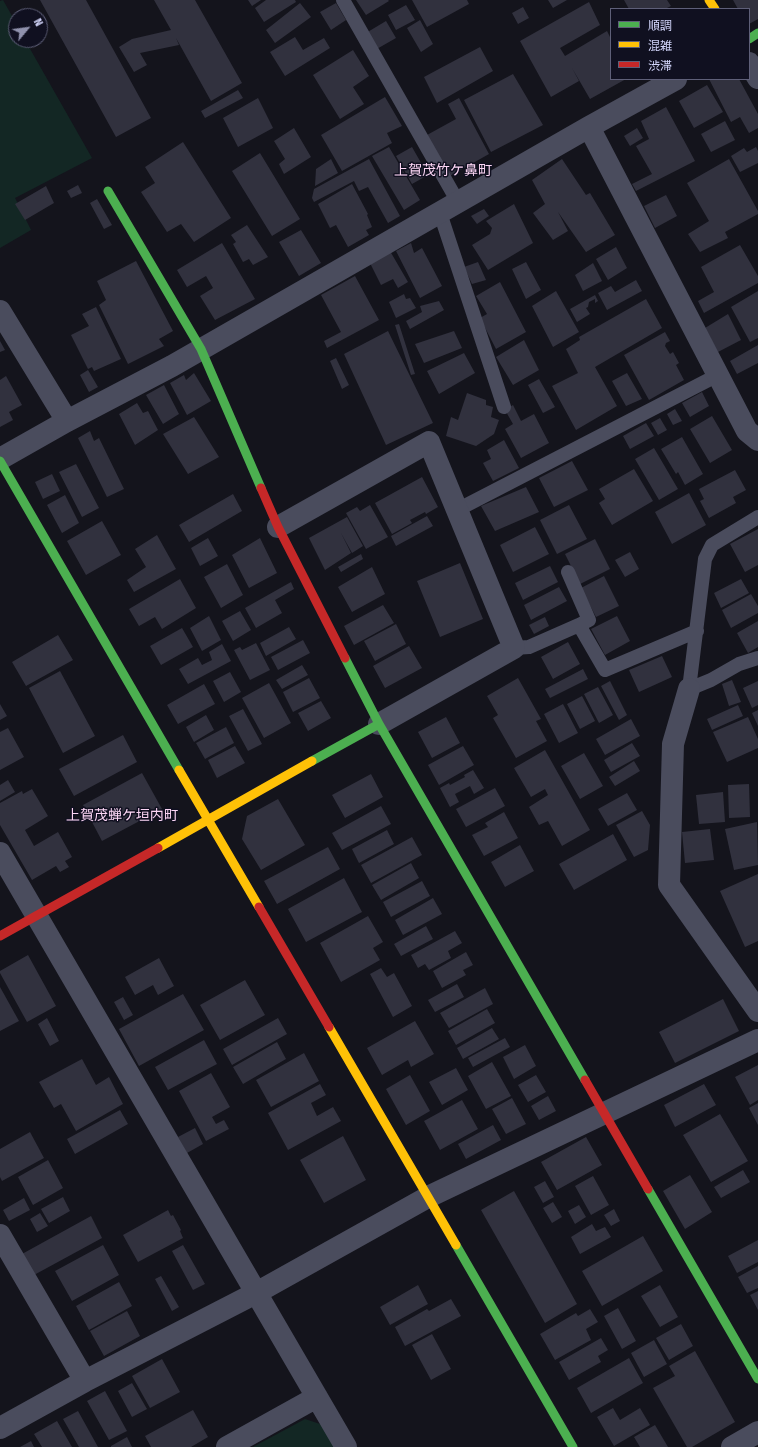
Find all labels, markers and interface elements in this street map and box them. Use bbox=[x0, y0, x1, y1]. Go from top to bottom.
north arrow bbox=[8, 8, 48, 48]
legend bbox=[610, 8, 750, 80]
text: N bbox=[31, 16, 45, 28]
text: 順調 bbox=[648, 19, 672, 33]
text: 混雑 bbox=[648, 39, 672, 53]
text: 渋滞 bbox=[648, 59, 672, 73]
district label: 上賀茂竹ケ鼻町 bbox=[394, 163, 492, 179]
district label: 上賀茂蝉ケ垣内町 bbox=[66, 808, 178, 824]

